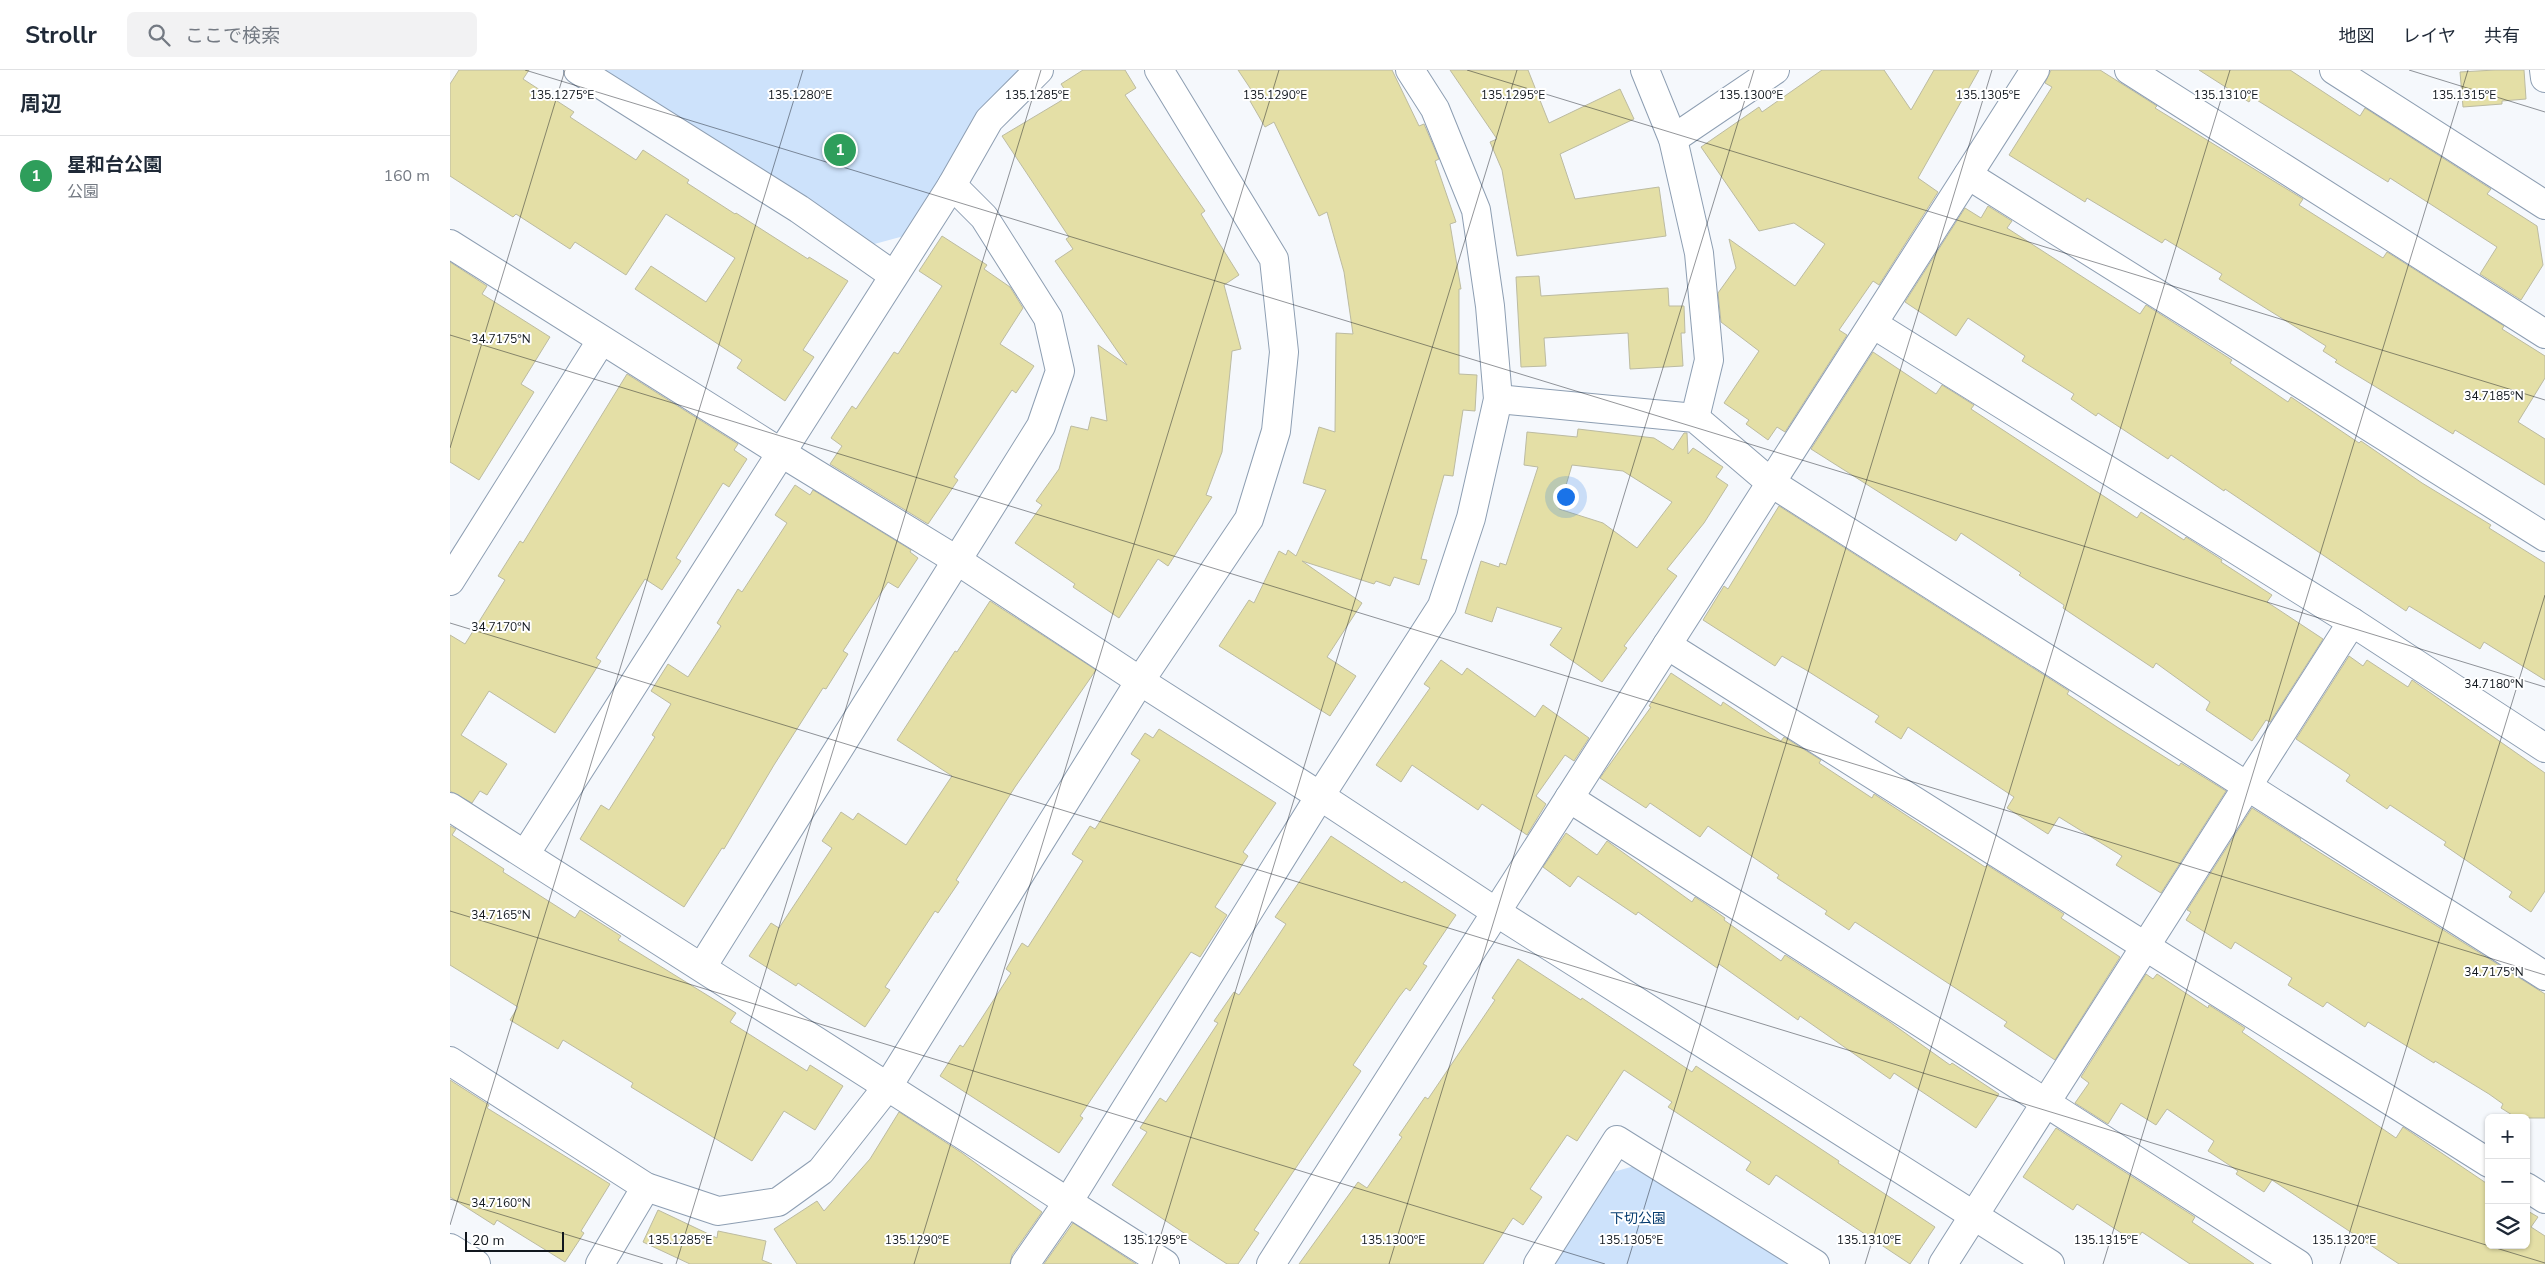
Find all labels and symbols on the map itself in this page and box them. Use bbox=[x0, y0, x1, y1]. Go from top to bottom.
text: 135.1275°E bbox=[530, 87, 594, 103]
text: 135.1280°E bbox=[768, 87, 832, 103]
text: 135.1285°E bbox=[1005, 87, 1069, 103]
text: 135.1290°E bbox=[1243, 87, 1307, 103]
text: 135.1295°E bbox=[1481, 87, 1545, 103]
text: 135.1300°E bbox=[1719, 87, 1783, 103]
text: 135.1305°E bbox=[1956, 87, 2020, 103]
text: 135.1310°E bbox=[2194, 87, 2258, 103]
text: 135.1315°E bbox=[2432, 87, 2496, 103]
pin: 1 bbox=[824, 131, 856, 169]
text: 34.7175°N bbox=[471, 331, 531, 347]
text: 34.7185°N bbox=[2464, 388, 2524, 404]
your location bbox=[1553, 484, 1579, 510]
text: 34.7170°N bbox=[471, 619, 531, 635]
text: 34.7180°N bbox=[2464, 676, 2524, 692]
text: 34.7165°N bbox=[471, 907, 531, 923]
text: 34.7175°N bbox=[2464, 964, 2524, 980]
text: 34.7160°N bbox=[471, 1195, 531, 1211]
park label: 下切公園 bbox=[1610, 1209, 1666, 1228]
scale bar bbox=[465, 1229, 564, 1252]
text: 135.1285°E bbox=[648, 1232, 712, 1248]
text: 135.1290°E bbox=[885, 1232, 949, 1248]
text: 135.1295°E bbox=[1123, 1232, 1187, 1248]
text: 135.1300°E bbox=[1361, 1232, 1425, 1248]
text: 135.1305°E bbox=[1599, 1232, 1663, 1248]
text: 135.1310°E bbox=[1837, 1232, 1901, 1248]
text: 135.1315°E bbox=[2074, 1232, 2138, 1248]
text: 135.1320°E bbox=[2312, 1232, 2376, 1248]

